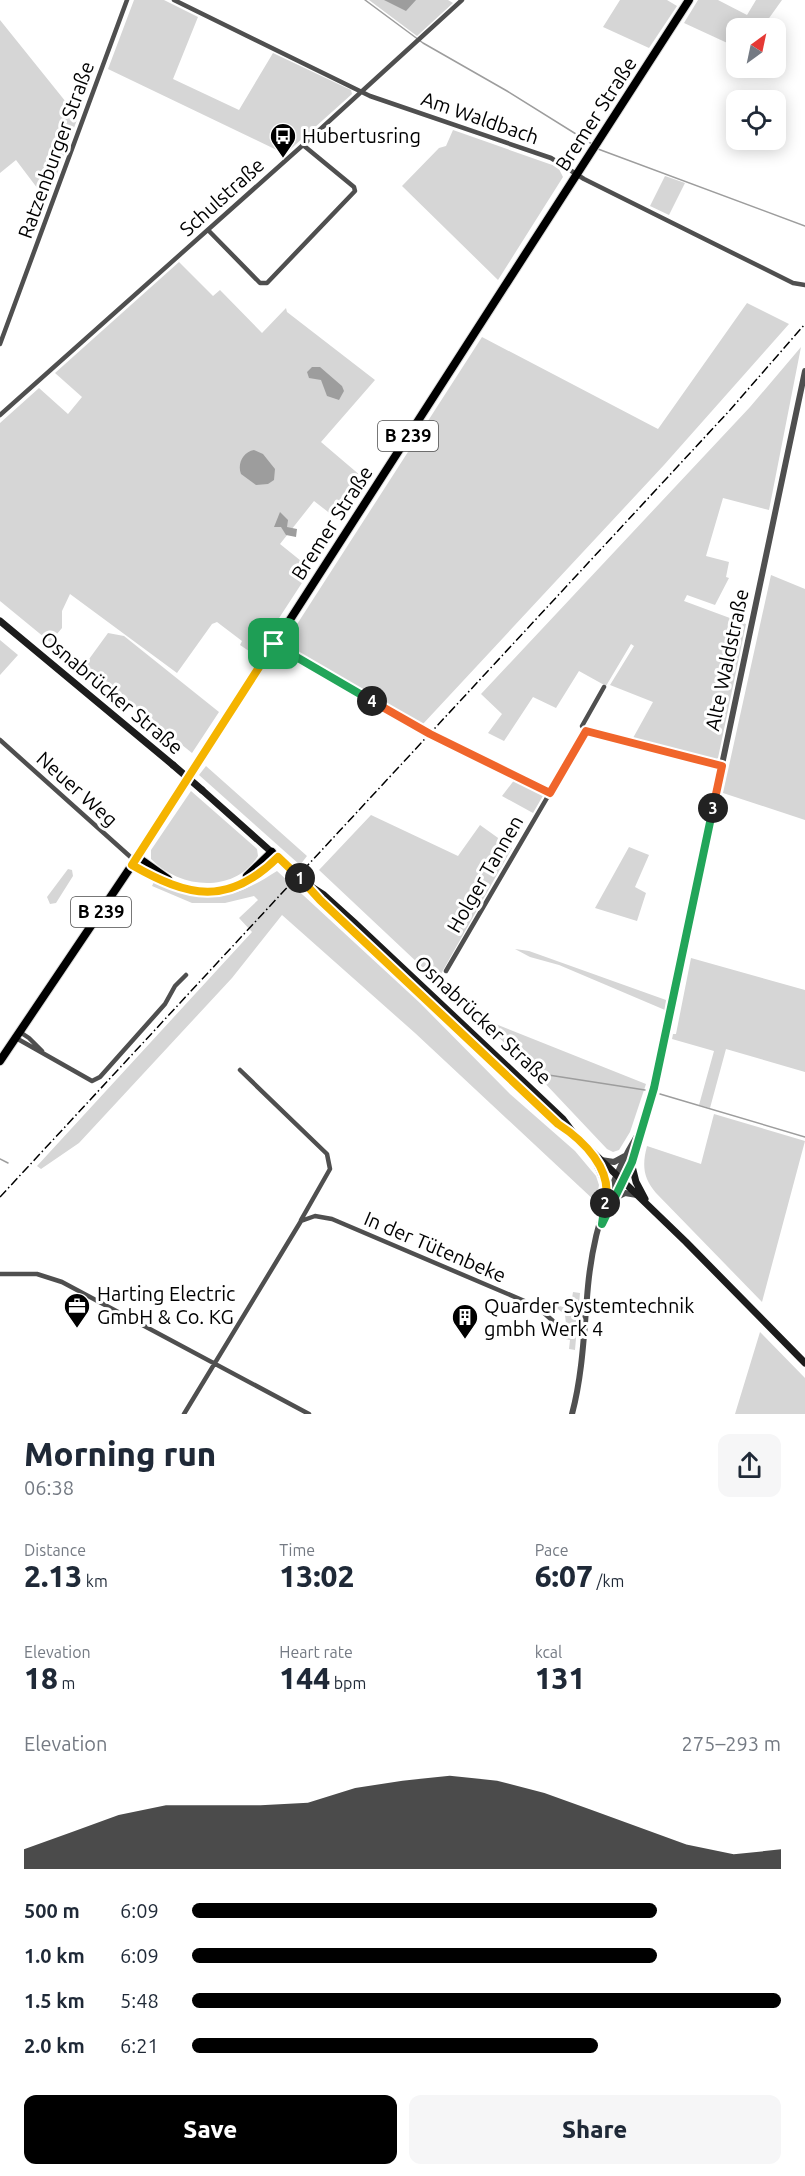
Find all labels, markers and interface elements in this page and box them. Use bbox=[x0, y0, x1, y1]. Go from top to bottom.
north arrow bbox=[726, 18, 786, 78]
map controls bbox=[726, 18, 786, 150]
street label: Bremer Straße bbox=[550, 53, 641, 175]
street label: Ratzenburger Straße bbox=[13, 58, 98, 241]
street label: Am Waldbach bbox=[418, 87, 542, 148]
button: locate bbox=[726, 90, 786, 150]
bus stop icon: Hubertusring bbox=[268, 121, 298, 159]
place label: Hubertusring bbox=[302, 124, 421, 147]
street label: Schulstraße bbox=[175, 153, 269, 240]
road number: B 239 bbox=[378, 421, 438, 451]
street label: Bremer Straße bbox=[286, 462, 377, 584]
street label: Alte Waldstraße bbox=[700, 587, 753, 733]
pin bbox=[248, 618, 299, 669]
street label: Osnabrücker Straße bbox=[37, 627, 188, 759]
icon: arrive bbox=[257, 627, 290, 660]
pin: 4 bbox=[357, 686, 387, 716]
text: 4 bbox=[367, 692, 377, 710]
street label: Neuer Weg bbox=[32, 746, 122, 831]
pin: 3 bbox=[698, 793, 728, 823]
text: 3 bbox=[708, 799, 718, 817]
street label: Holger Tannen bbox=[442, 811, 527, 936]
pin: 1 bbox=[285, 863, 315, 893]
text: 1 bbox=[295, 869, 305, 887]
road number: B 239 bbox=[71, 897, 131, 927]
street label: Osnabrücker Straße bbox=[410, 950, 556, 1089]
pin: 2 bbox=[590, 1188, 620, 1218]
text: 2 bbox=[600, 1194, 610, 1212]
street label: In der Tütenbeke bbox=[361, 1206, 510, 1287]
place label: Harting Electric GmbH & Co. KG bbox=[97, 1282, 235, 1328]
office icon: Harting Electric GmbH & Co. KG bbox=[62, 1291, 92, 1329]
place label: Quarder Systemtechnik gmbh Werk 4 bbox=[484, 1294, 694, 1340]
building icon: Quarder Systemtechnik gmbh Werk 4 bbox=[450, 1302, 480, 1340]
button: share bbox=[718, 1434, 781, 1497]
text: Morning run bbox=[24, 1435, 216, 1472]
text: 06:38 bbox=[24, 1476, 74, 1499]
text: Distance bbox=[24, 1541, 86, 1559]
text: Time bbox=[279, 1541, 315, 1559]
text: Pace bbox=[535, 1541, 569, 1559]
text: 2.13 bbox=[24, 1559, 82, 1593]
text: 13:02 bbox=[279, 1559, 354, 1593]
text: 6:07 bbox=[535, 1559, 593, 1593]
text: km bbox=[82, 1572, 108, 1590]
text: /km bbox=[593, 1572, 624, 1590]
text: Elevation bbox=[24, 1643, 91, 1661]
text: Heart rate bbox=[279, 1643, 353, 1661]
text: kcal bbox=[535, 1643, 562, 1661]
text: 18 bbox=[24, 1661, 58, 1695]
text: 144 bbox=[279, 1661, 330, 1695]
text: 131 bbox=[535, 1661, 585, 1695]
text: m bbox=[58, 1674, 75, 1692]
text: bpm bbox=[330, 1674, 366, 1692]
text: Elevation bbox=[24, 1732, 107, 1755]
text: 275–293 m bbox=[682, 1732, 781, 1755]
text: 500 m bbox=[24, 1899, 80, 1922]
text: 6:09 bbox=[120, 1899, 159, 1922]
text: 1.0 km bbox=[24, 1944, 85, 1967]
text: 6:09 bbox=[120, 1944, 159, 1967]
text: 1.5 km bbox=[24, 1989, 85, 2012]
text: 5:48 bbox=[120, 1989, 159, 2012]
text: 2.0 km bbox=[24, 2034, 85, 2057]
text: 6:21 bbox=[120, 2034, 159, 2057]
button: Save bbox=[24, 2095, 397, 2164]
button: Share bbox=[409, 2095, 781, 2164]

